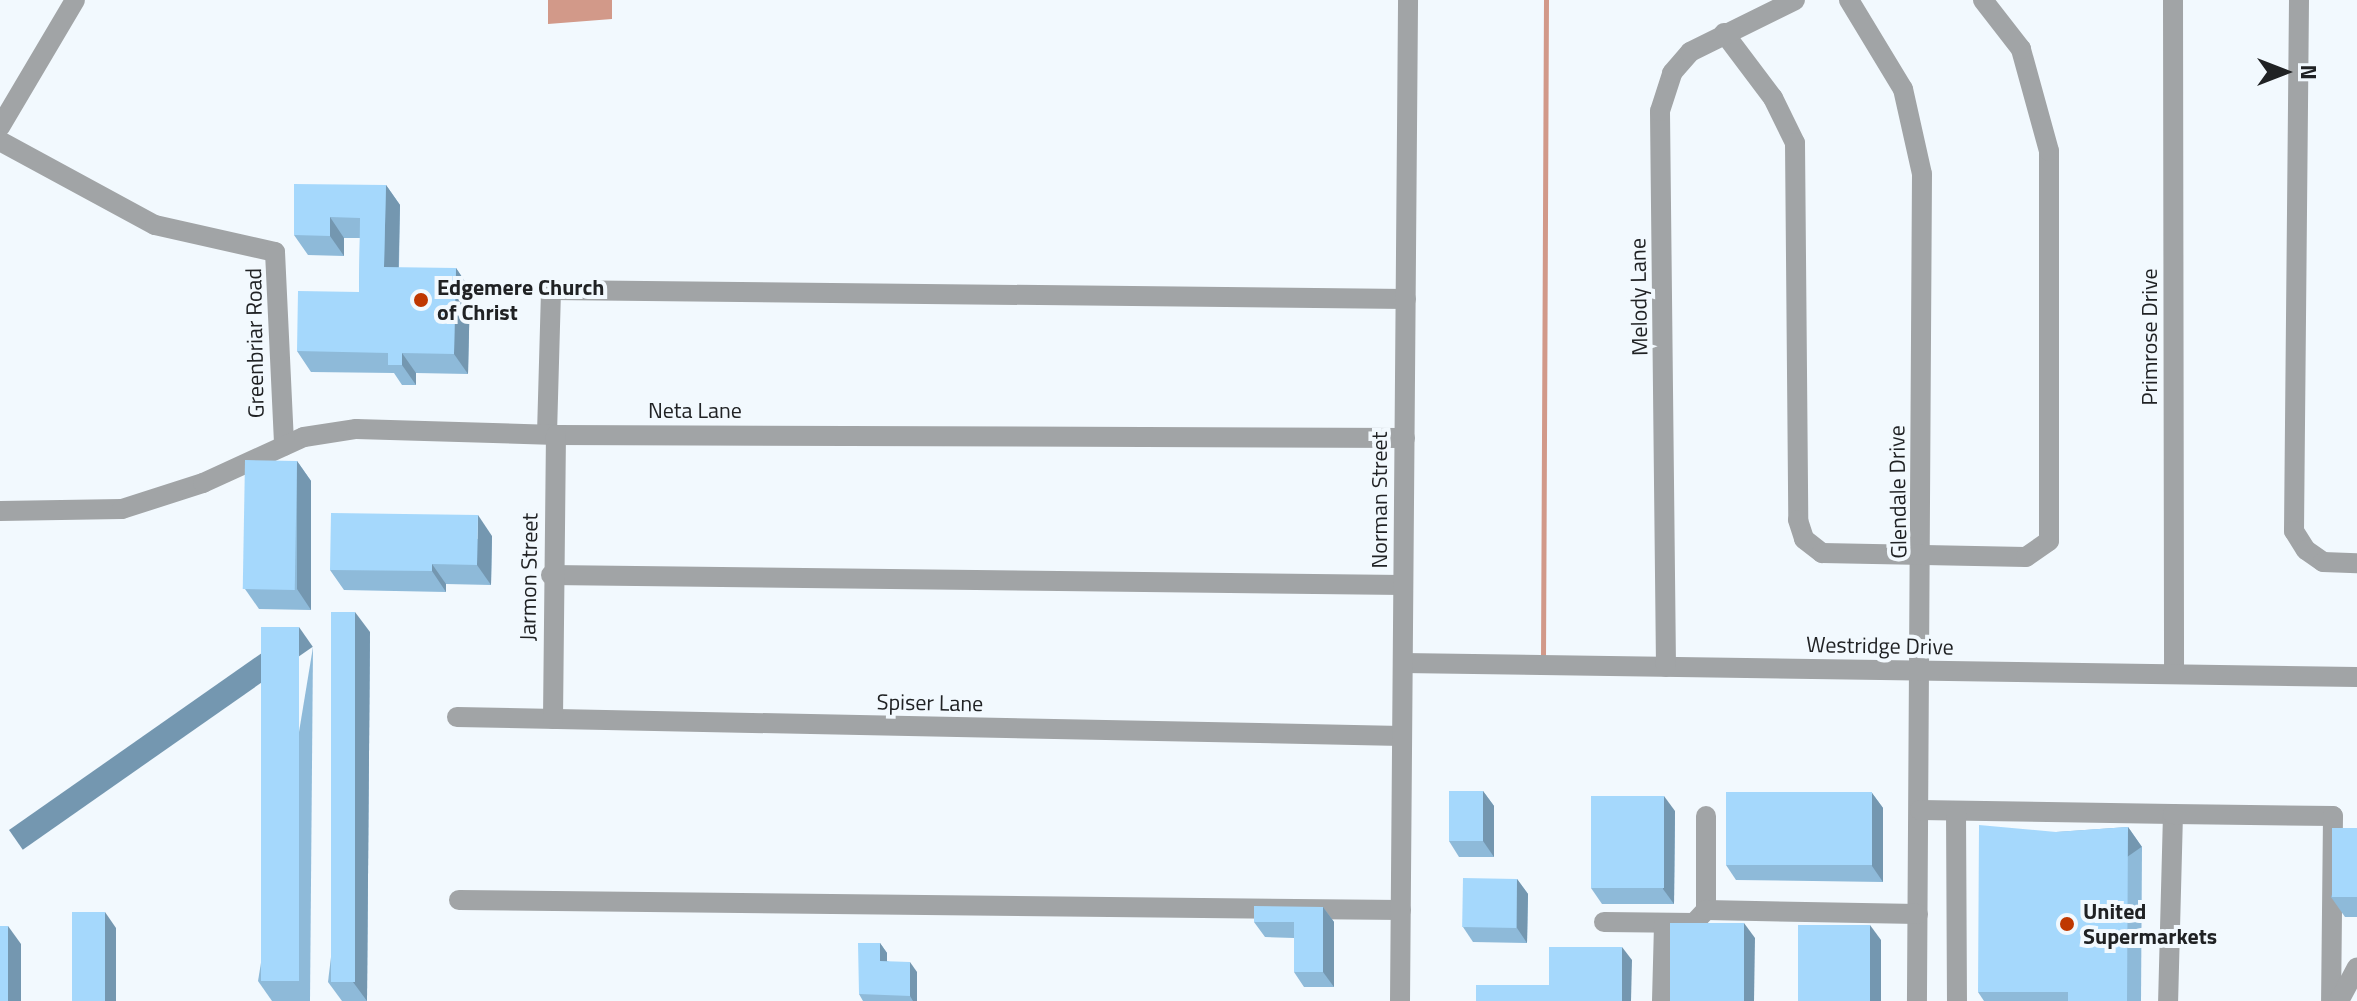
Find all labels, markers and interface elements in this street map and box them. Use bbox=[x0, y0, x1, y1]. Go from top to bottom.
north arrow bbox=[2245, 32, 2325, 112]
text: N bbox=[2292, 64, 2326, 80]
street label: Melody Lane bbox=[1625, 238, 1653, 356]
street label: Greenbriar Road bbox=[240, 268, 270, 418]
street label: Primrose Drive bbox=[2137, 268, 2163, 406]
place label: Edgemere Church of Christ bbox=[437, 274, 604, 326]
marker: Edgemere Church of Christ bbox=[412, 291, 430, 309]
street label: Neta Lane bbox=[648, 398, 742, 424]
street label: Glendale Drive bbox=[1884, 425, 1912, 559]
street label: Norman Street bbox=[1367, 432, 1393, 568]
street label: Jarmon Street bbox=[515, 513, 543, 641]
street label: Westridge Drive bbox=[1806, 632, 1954, 660]
street label: Spiser Lane bbox=[876, 689, 984, 717]
place label: United Supermarkets bbox=[2083, 898, 2217, 950]
marker: United Supermarkets bbox=[2058, 915, 2076, 933]

